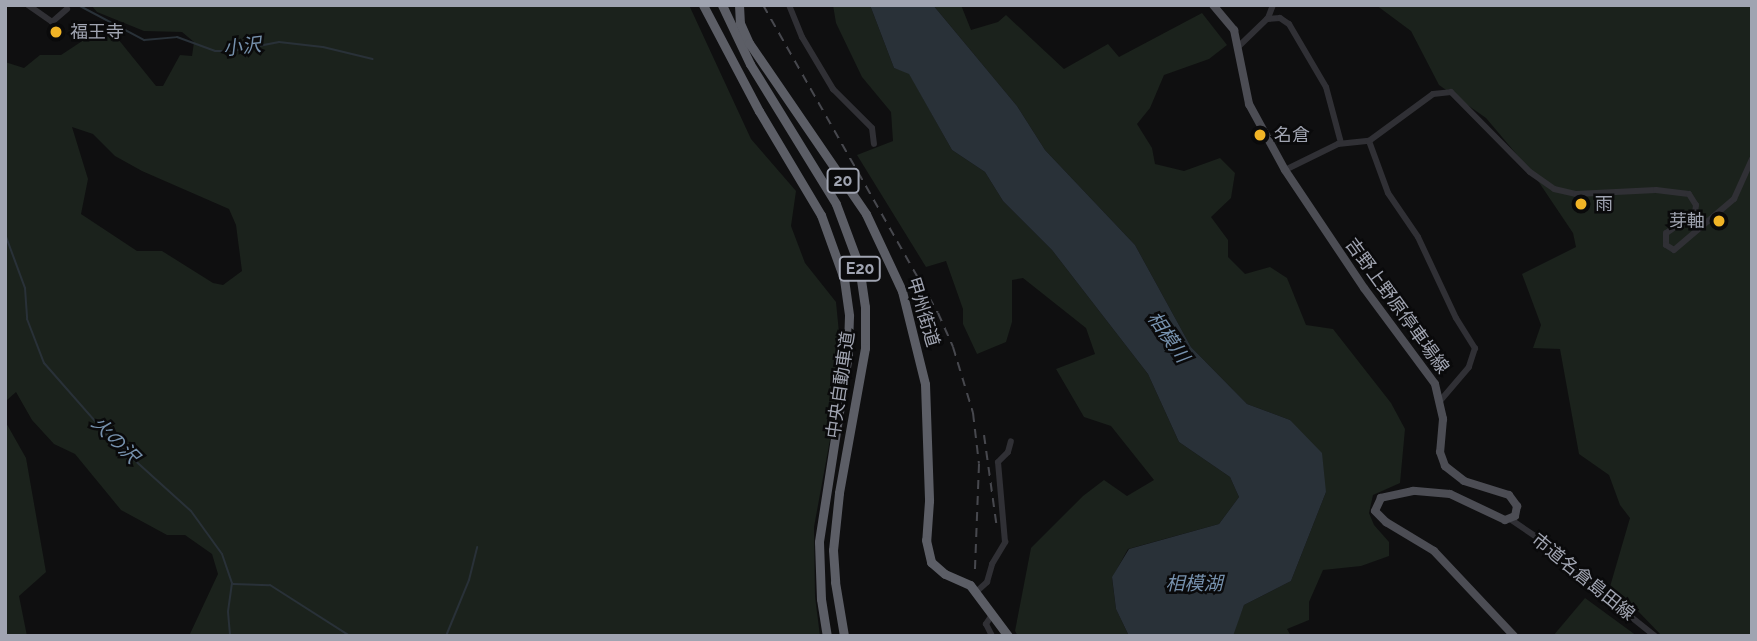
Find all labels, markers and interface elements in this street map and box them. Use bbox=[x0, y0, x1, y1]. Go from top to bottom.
place label: 福王寺 bbox=[70, 21, 124, 43]
marker: 福王寺 bbox=[48, 24, 64, 40]
water label: 小沢 bbox=[222, 33, 262, 61]
place label: 名倉 bbox=[1274, 124, 1310, 146]
marker: 名倉 bbox=[1252, 127, 1268, 143]
road number: 20 bbox=[826, 168, 860, 194]
place label: 雨 bbox=[1595, 193, 1613, 215]
marker: 雨 bbox=[1573, 196, 1589, 212]
place label: 芽軸 bbox=[1669, 210, 1705, 232]
marker: 芽軸 bbox=[1711, 213, 1727, 229]
street label: 吉野上野原停車場線 bbox=[1341, 234, 1453, 378]
road number: E20 bbox=[837, 256, 883, 282]
street label: 甲州街道 bbox=[902, 274, 944, 350]
water label: 相模川 bbox=[1142, 307, 1194, 367]
street label: 中央自動車道 bbox=[823, 330, 859, 440]
water label: 火の沢 bbox=[87, 412, 143, 468]
street label: 市道名倉島田線 bbox=[1527, 529, 1639, 625]
water label: 相模湖 bbox=[1166, 573, 1222, 595]

